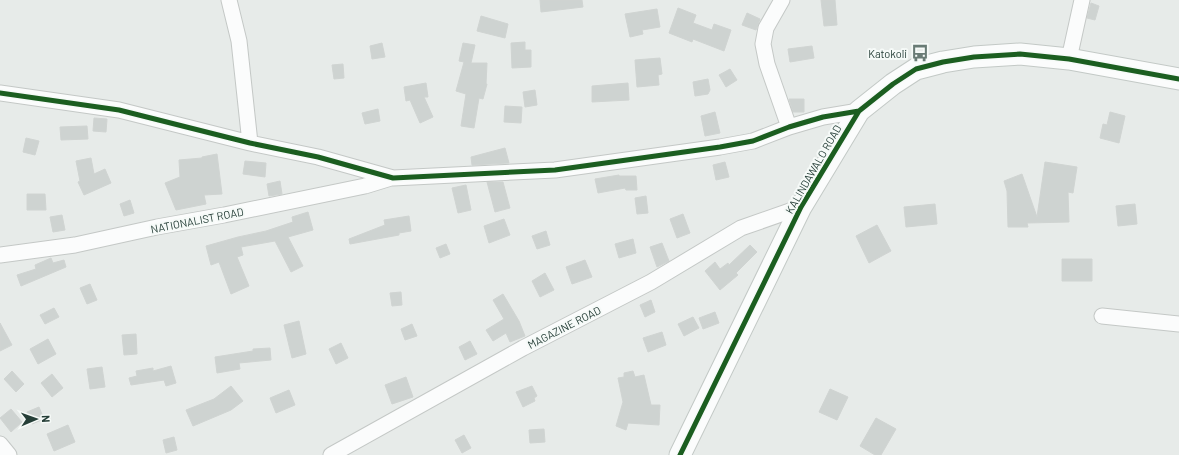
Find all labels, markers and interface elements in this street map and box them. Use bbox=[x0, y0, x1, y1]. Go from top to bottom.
bus stop icon: Katokoli bbox=[910, 43, 930, 63]
place label: Katokoli bbox=[868, 47, 907, 60]
street label: KALINDAWALO ROAD bbox=[782, 122, 844, 216]
street label: NATIONALIST ROAD bbox=[150, 205, 245, 235]
street label: MAGAZINE ROAD bbox=[525, 303, 603, 351]
north arrow bbox=[16, 399, 56, 439]
text: N bbox=[40, 415, 53, 423]

